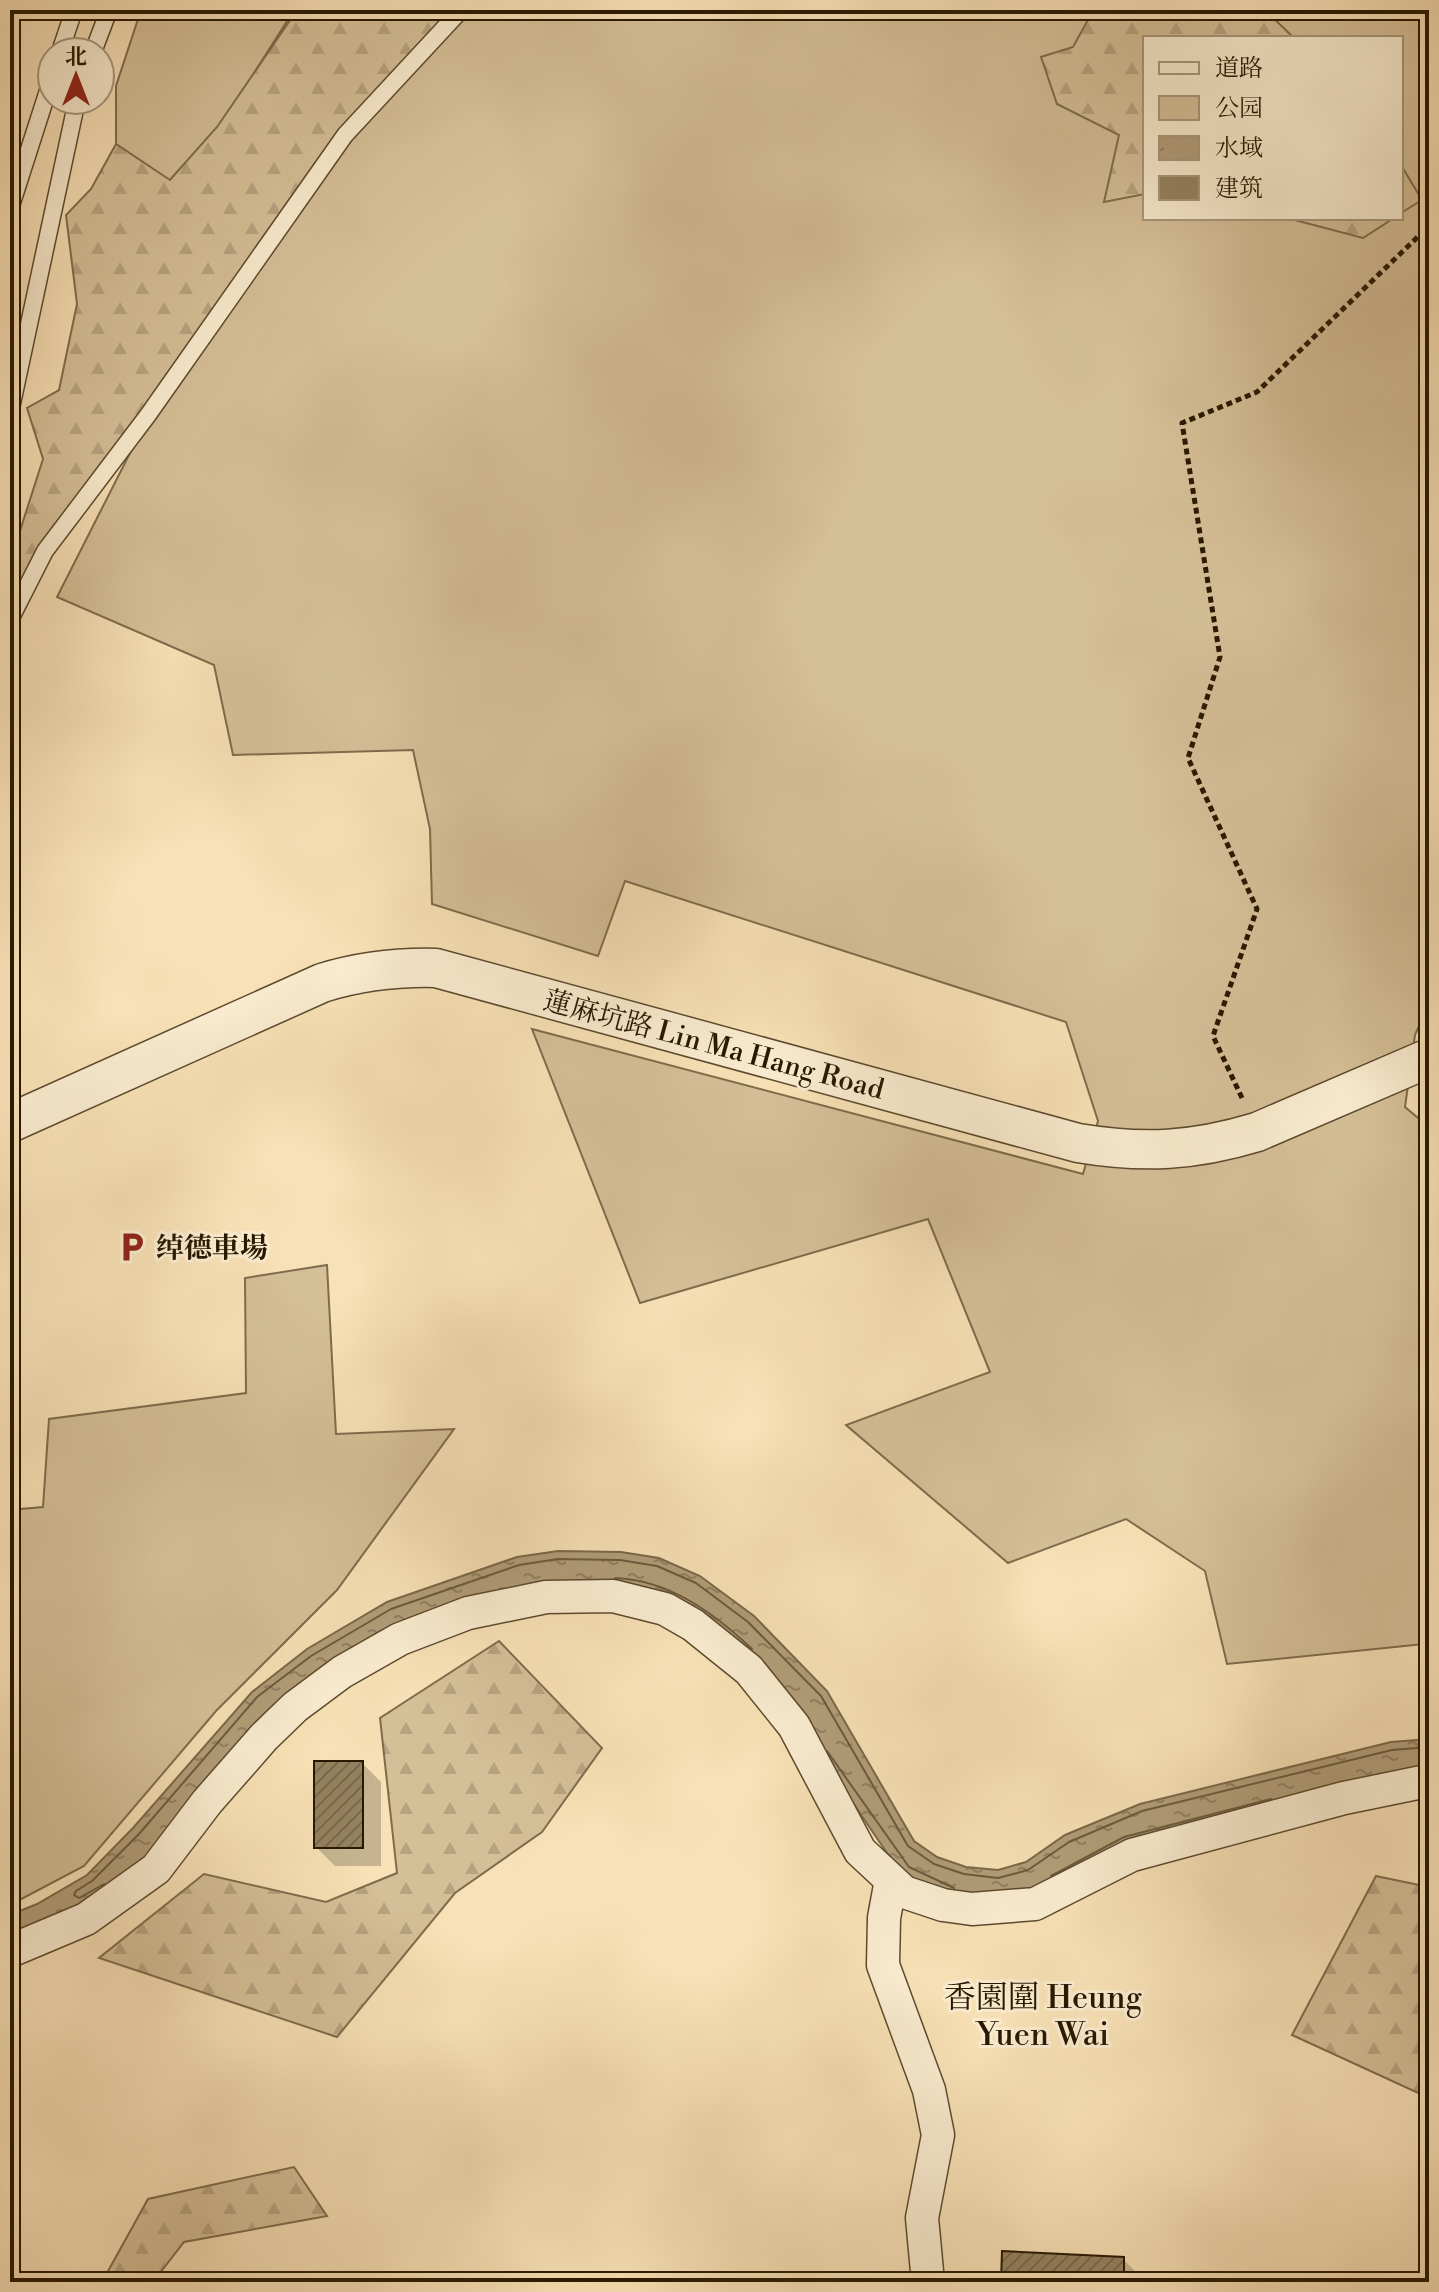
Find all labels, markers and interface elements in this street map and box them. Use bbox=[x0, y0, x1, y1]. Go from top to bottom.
north arrow bbox=[36, 36, 116, 116]
legend bbox=[1143, 36, 1403, 220]
text: 北 bbox=[65, 44, 87, 71]
text: 道路 bbox=[1215, 54, 1263, 84]
text: 公园 bbox=[1215, 94, 1263, 124]
text: 水域 bbox=[1215, 134, 1263, 164]
text: 建筑 bbox=[1215, 174, 1263, 204]
street label: 蓮麻坑路 Lin Ma Hang Road bbox=[539, 983, 888, 1108]
parking icon: 绰德車場 bbox=[115, 1230, 149, 1264]
place label: 绰德車場 bbox=[156, 1231, 268, 1266]
district label: 香園圍 Heung Yuen Wai bbox=[944, 1978, 1143, 2055]

